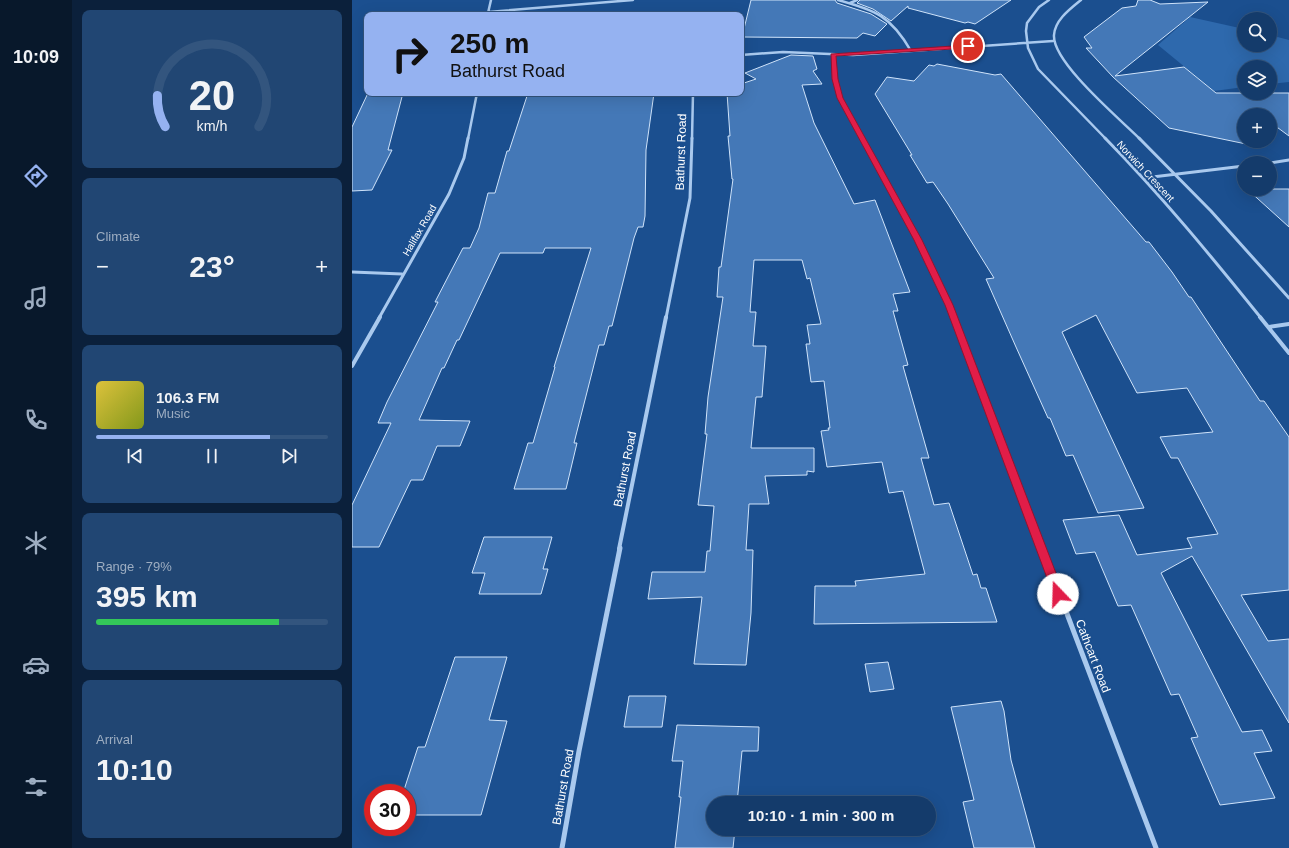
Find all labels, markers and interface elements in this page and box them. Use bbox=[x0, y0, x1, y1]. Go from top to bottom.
map controls bbox=[1237, 12, 1277, 196]
button: search bbox=[1237, 12, 1277, 52]
icon: right bbox=[384, 28, 436, 80]
text: 250 m bbox=[450, 28, 529, 59]
pin bbox=[951, 29, 985, 63]
icon: arrive bbox=[957, 35, 979, 57]
text: 10:09 bbox=[13, 47, 59, 67]
button: layers bbox=[1237, 60, 1277, 100]
text: Bathurst Road bbox=[450, 61, 565, 81]
text: 20 bbox=[189, 72, 235, 119]
button: + bbox=[1237, 108, 1277, 148]
street label: Bathurst Road bbox=[673, 113, 689, 191]
text: km/h bbox=[197, 117, 228, 133]
street label: Norwich Crescent bbox=[1115, 139, 1177, 204]
button: − bbox=[1237, 156, 1277, 196]
icon: directions bbox=[22, 162, 50, 190]
street label: Halifax Road bbox=[400, 203, 439, 258]
text: Climate bbox=[96, 229, 140, 244]
text: 23° bbox=[189, 250, 235, 283]
text: − bbox=[96, 254, 109, 279]
text: + bbox=[315, 254, 328, 279]
icon: music bbox=[22, 284, 50, 312]
text: 106.3 FM bbox=[156, 389, 219, 406]
icon: phone bbox=[22, 406, 50, 434]
text: Music bbox=[156, 406, 190, 421]
street label: Bathurst Road bbox=[611, 430, 639, 508]
icon: previous bbox=[124, 445, 146, 467]
icon: pause bbox=[201, 445, 223, 467]
icon: next bbox=[278, 445, 300, 467]
icon: climate bbox=[22, 529, 50, 557]
text: Range · 79% bbox=[96, 559, 172, 574]
position arrow bbox=[1037, 573, 1079, 615]
text: 395 km bbox=[96, 580, 198, 613]
street label: Cathcart Road bbox=[1073, 617, 1113, 695]
icon: car bbox=[22, 651, 50, 679]
text: Arrival bbox=[96, 732, 133, 747]
street label: Bathurst Road bbox=[549, 748, 577, 826]
text: 10:10 bbox=[96, 753, 173, 786]
icon: filters bbox=[22, 773, 50, 801]
speed limit sign: 30 bbox=[364, 784, 416, 836]
text: 10:10 · 1 min · 300 m bbox=[748, 807, 894, 824]

